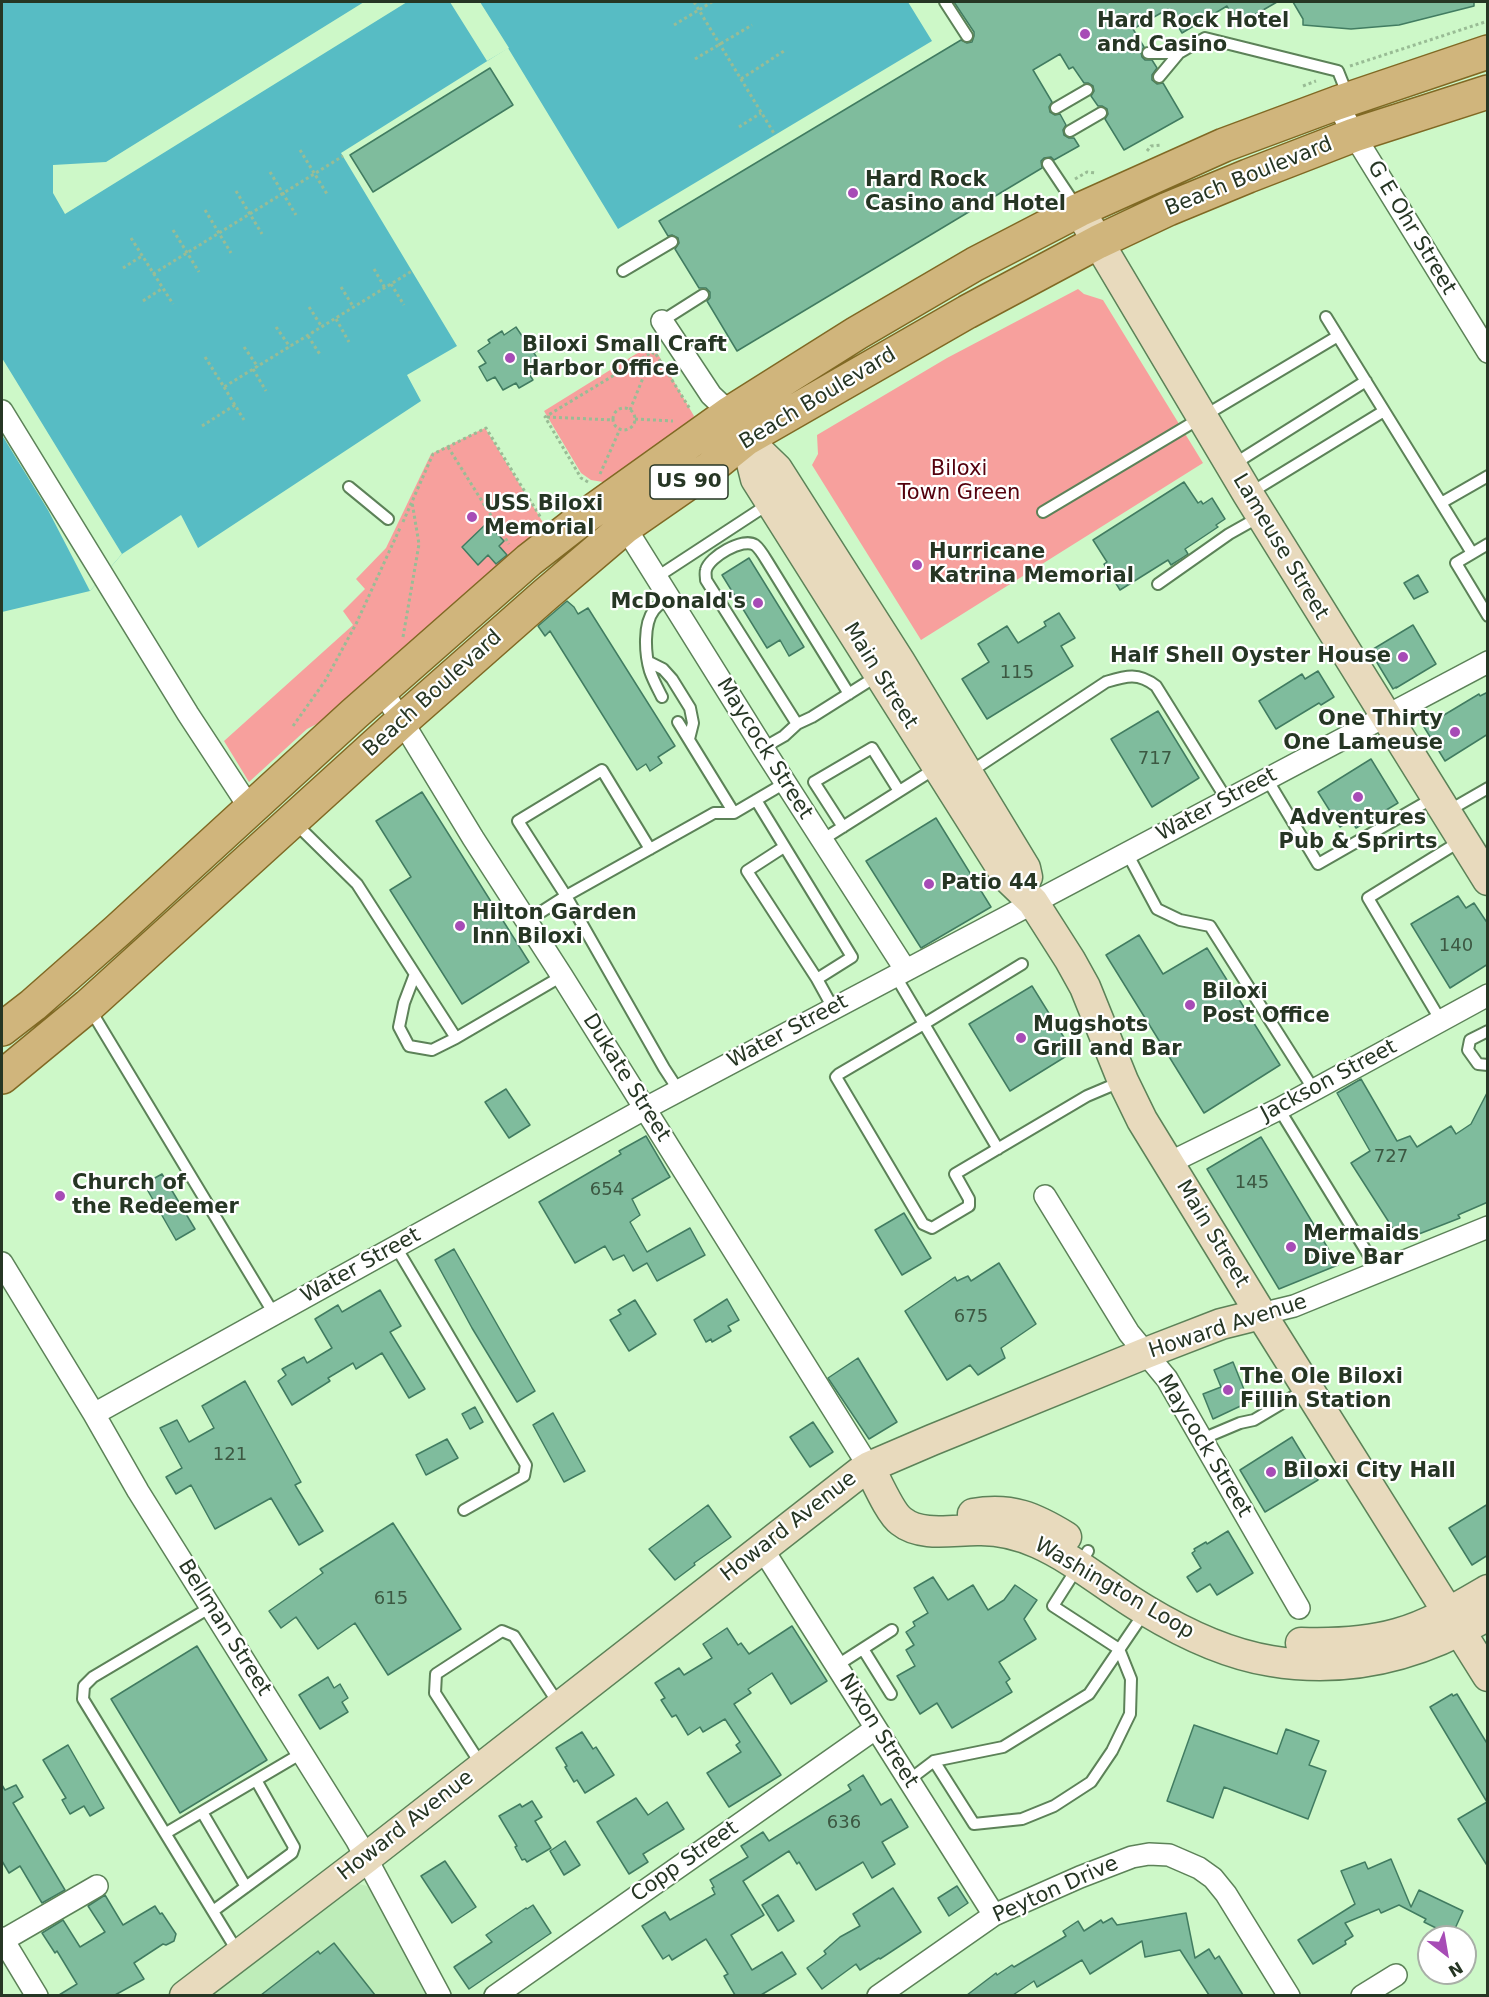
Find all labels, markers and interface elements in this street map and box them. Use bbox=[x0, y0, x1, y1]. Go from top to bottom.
place label: Hard Rock Hotel and Casino bbox=[1097, 9, 1289, 59]
marker: Hard Rock Hotel and Casino bbox=[1078, 27, 1092, 41]
street label: Beach Boulevard bbox=[1162, 132, 1336, 222]
street label: G E Ohr Street bbox=[1361, 156, 1461, 300]
place label: Hard Rock Casino and Hotel bbox=[865, 168, 1066, 218]
marker: Hard Rock Casino and Hotel bbox=[846, 186, 860, 200]
place label: Biloxi Small Craft Harbor Office bbox=[522, 333, 727, 383]
street label: Beach Boulevard bbox=[735, 342, 901, 456]
marker: Biloxi Small Craft Harbor Office bbox=[503, 351, 517, 365]
park label: Biloxi Town Green bbox=[898, 457, 1020, 507]
road number: US 90 bbox=[650, 465, 728, 499]
street label: Lameuse Street bbox=[1227, 470, 1333, 624]
place label: USS Biloxi Memorial bbox=[484, 492, 603, 542]
marker: USS Biloxi Memorial bbox=[465, 510, 479, 524]
place label: Hurricane Katrina Memorial bbox=[929, 540, 1134, 590]
marker: Hurricane Katrina Memorial bbox=[910, 558, 924, 572]
place label: McDonald's bbox=[611, 590, 746, 616]
marker: McDonald's bbox=[751, 596, 765, 610]
street label: Main Street bbox=[837, 618, 923, 734]
street label: Beach Boulevard bbox=[358, 625, 508, 763]
place label: Half Shell Oyster House bbox=[1110, 644, 1391, 670]
marker: Half Shell Oyster House bbox=[1396, 650, 1410, 664]
house number: 115 bbox=[1000, 662, 1034, 684]
street label: Maycock Street bbox=[710, 674, 818, 824]
place label: One Thirty One Lameuse bbox=[1283, 707, 1443, 757]
marker: One Thirty One Lameuse bbox=[1448, 725, 1462, 739]
house number: 717 bbox=[1138, 748, 1172, 770]
street label: Water Street bbox=[1153, 763, 1281, 847]
marker: Adventures Pub & Sprirts bbox=[1351, 790, 1365, 804]
place label: Adventures Pub & Sprirts bbox=[1279, 806, 1437, 856]
place label: Patio 44 bbox=[941, 871, 1038, 897]
marker: Patio 44 bbox=[922, 877, 936, 891]
place label: Hilton Garden Inn Biloxi bbox=[472, 901, 637, 951]
marker: Hilton Garden Inn Biloxi bbox=[453, 919, 467, 933]
house number: 140 bbox=[1439, 935, 1473, 957]
place label: Biloxi Post Office bbox=[1202, 980, 1330, 1030]
street label: Water Street bbox=[724, 990, 852, 1074]
marker: Biloxi Post Office bbox=[1183, 998, 1197, 1012]
street label: Dukate Street bbox=[577, 1010, 675, 1146]
place label: Mugshots Grill and Bar bbox=[1033, 1013, 1181, 1063]
marker: Mugshots Grill and Bar bbox=[1014, 1031, 1028, 1045]
street label: Jackson Street bbox=[1257, 1035, 1401, 1127]
house number: 727 bbox=[1374, 1146, 1408, 1168]
place label: Church of the Redeemer bbox=[72, 1171, 239, 1221]
house number: 145 bbox=[1235, 1172, 1269, 1194]
street label: Main Street bbox=[1170, 1176, 1254, 1292]
house number: 654 bbox=[590, 1179, 624, 1201]
marker: Church of the Redeemer bbox=[53, 1189, 67, 1203]
place label: Mermaids Dive Bar bbox=[1303, 1222, 1419, 1272]
street label: Water Street bbox=[297, 1223, 425, 1309]
marker: Mermaids Dive Bar bbox=[1284, 1240, 1298, 1254]
street label: Howard Avenue bbox=[1146, 1290, 1310, 1364]
house number: 675 bbox=[954, 1306, 988, 1328]
place label: The Ole Biloxi Fillin Station bbox=[1240, 1365, 1403, 1415]
street label: Maycock Street bbox=[1151, 1370, 1257, 1522]
marker: The Ole Biloxi Fillin Station bbox=[1221, 1383, 1235, 1397]
house number: 121 bbox=[213, 1444, 247, 1466]
place label: Biloxi City Hall bbox=[1283, 1459, 1456, 1485]
marker: Biloxi City Hall bbox=[1264, 1465, 1278, 1479]
street label: Howard Avenue bbox=[716, 1466, 862, 1588]
street label: Washington Loop bbox=[1030, 1533, 1198, 1645]
street label: Bellman Street bbox=[172, 1555, 276, 1701]
house number: 615 bbox=[374, 1588, 408, 1610]
street label: Nixon Street bbox=[833, 1669, 923, 1793]
street label: Howard Avenue bbox=[333, 1765, 479, 1887]
house number: 636 bbox=[827, 1812, 861, 1834]
street label: Copp Street bbox=[627, 1816, 743, 1908]
street label: Peyton Drive bbox=[990, 1851, 1122, 1929]
north arrow bbox=[1417, 1925, 1477, 1985]
text: N bbox=[1445, 1958, 1466, 1981]

